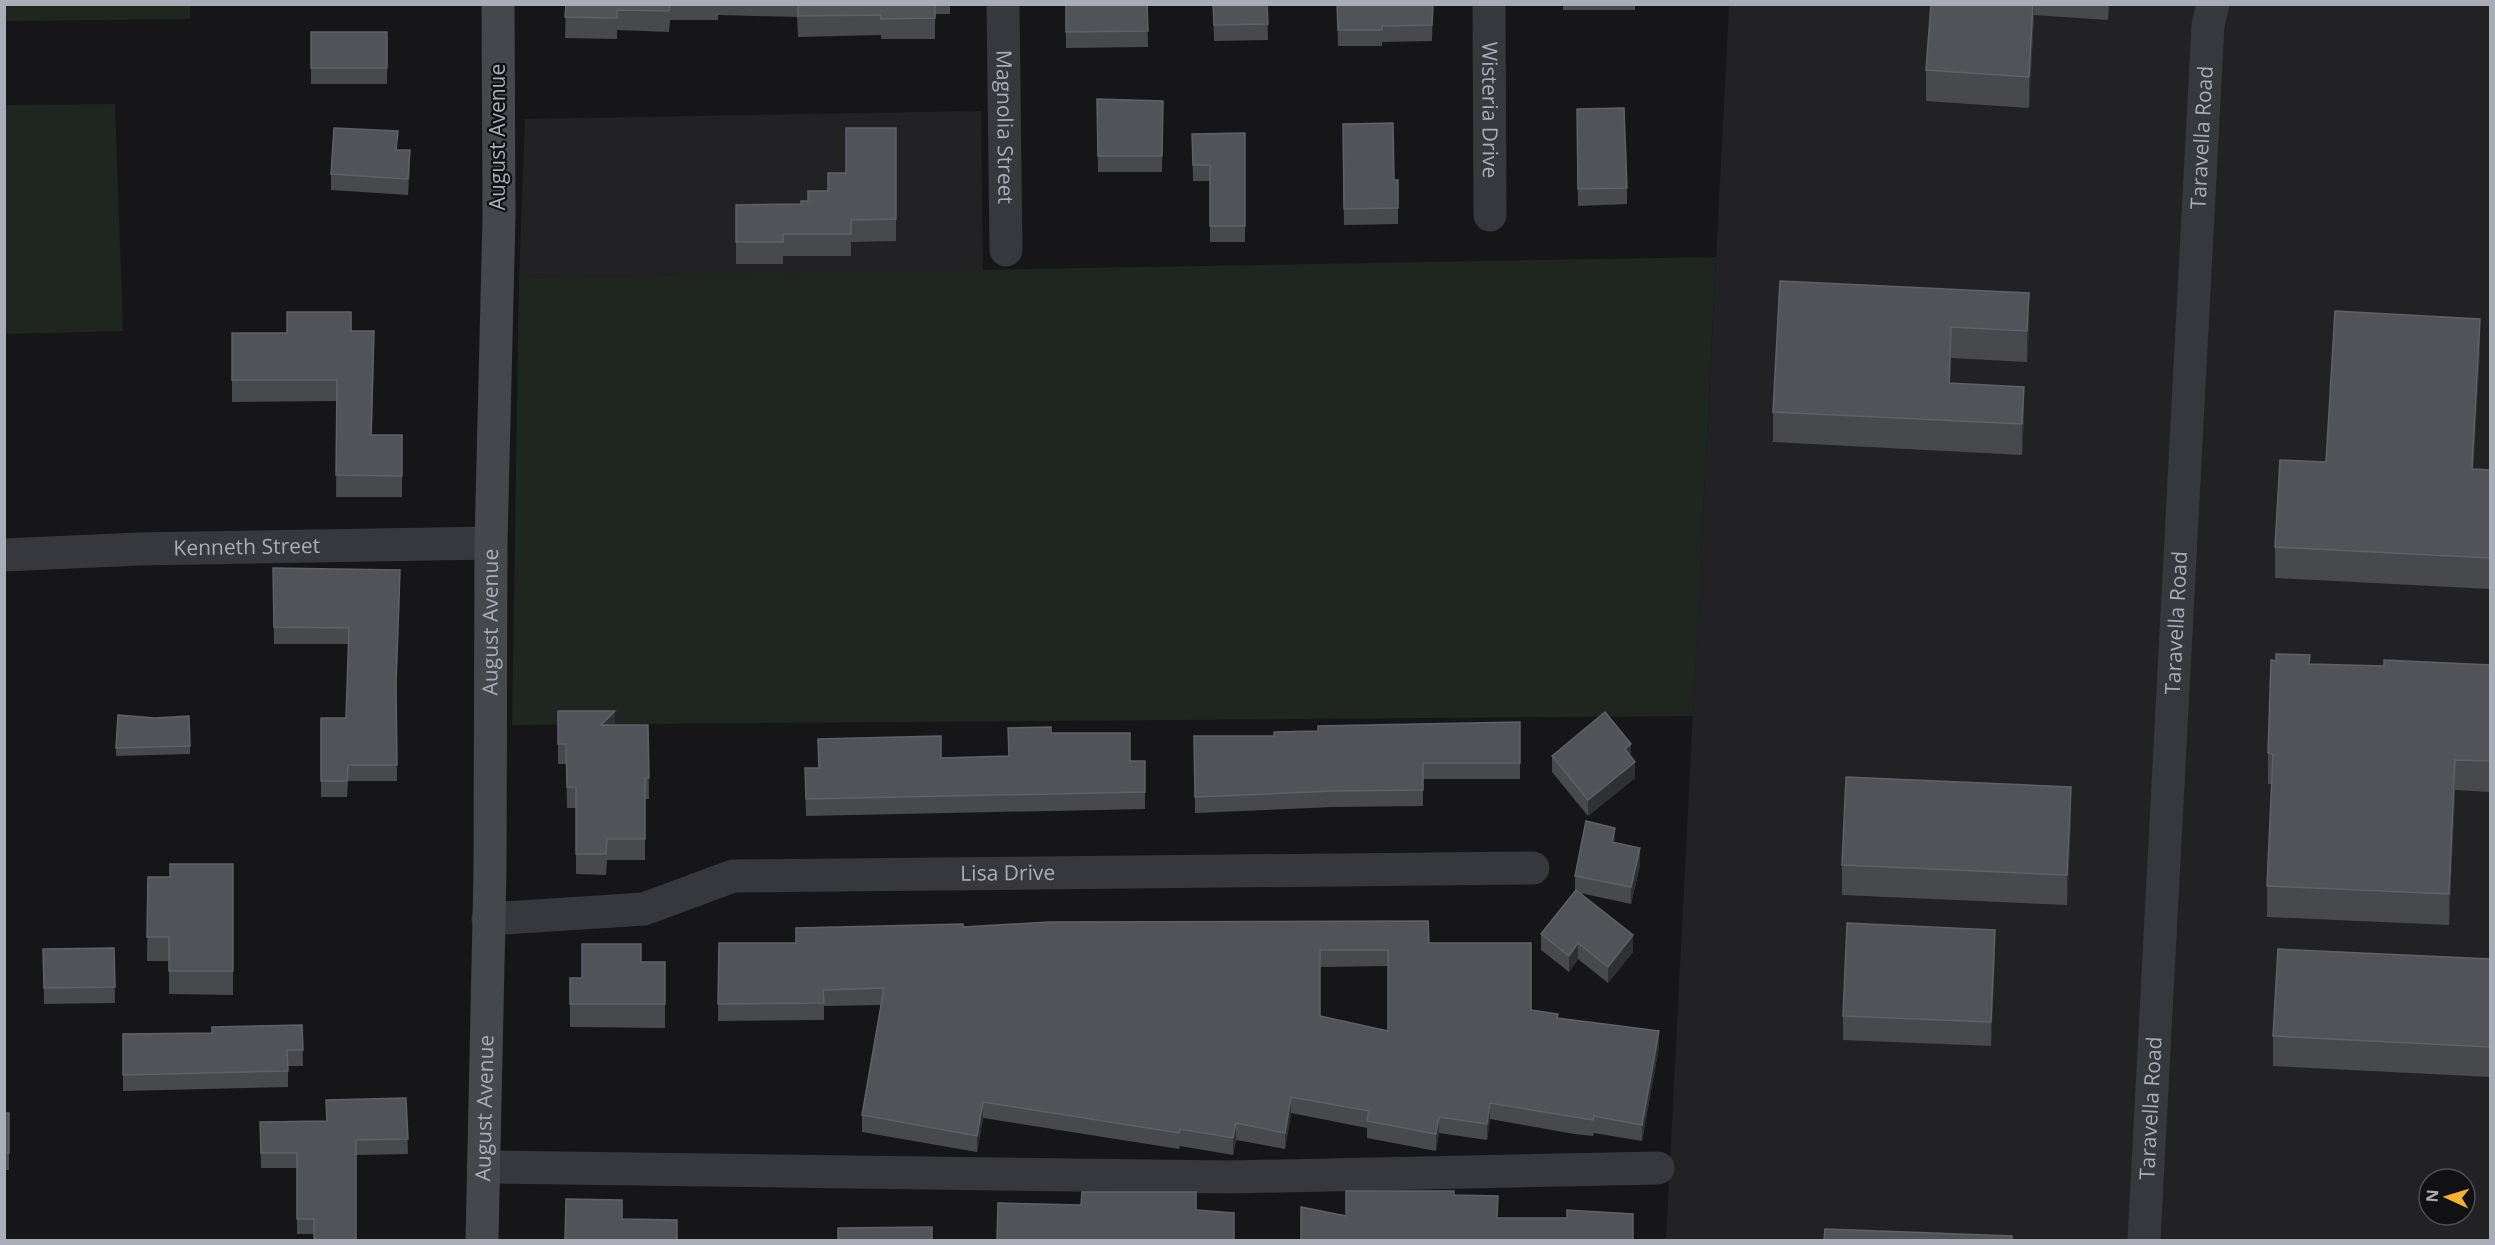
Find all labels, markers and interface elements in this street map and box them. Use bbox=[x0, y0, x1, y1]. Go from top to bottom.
street label: Wisteria Drive bbox=[1476, 42, 1505, 178]
street label: Magnolia Street bbox=[991, 50, 1020, 204]
street label: August Avenue bbox=[483, 64, 511, 210]
street label: Taravella Road bbox=[2183, 65, 2219, 210]
street label: Kenneth Street bbox=[173, 531, 320, 561]
street label: August Avenue bbox=[476, 549, 504, 695]
street label: Taravella Road bbox=[2158, 550, 2193, 695]
street label: Lisa Drive bbox=[960, 858, 1055, 887]
street label: August Avenue bbox=[468, 1034, 499, 1182]
street label: Taravella Road bbox=[2132, 1036, 2168, 1181]
north arrow bbox=[2417, 1167, 2477, 1227]
text: N bbox=[2421, 1189, 2443, 1203]

